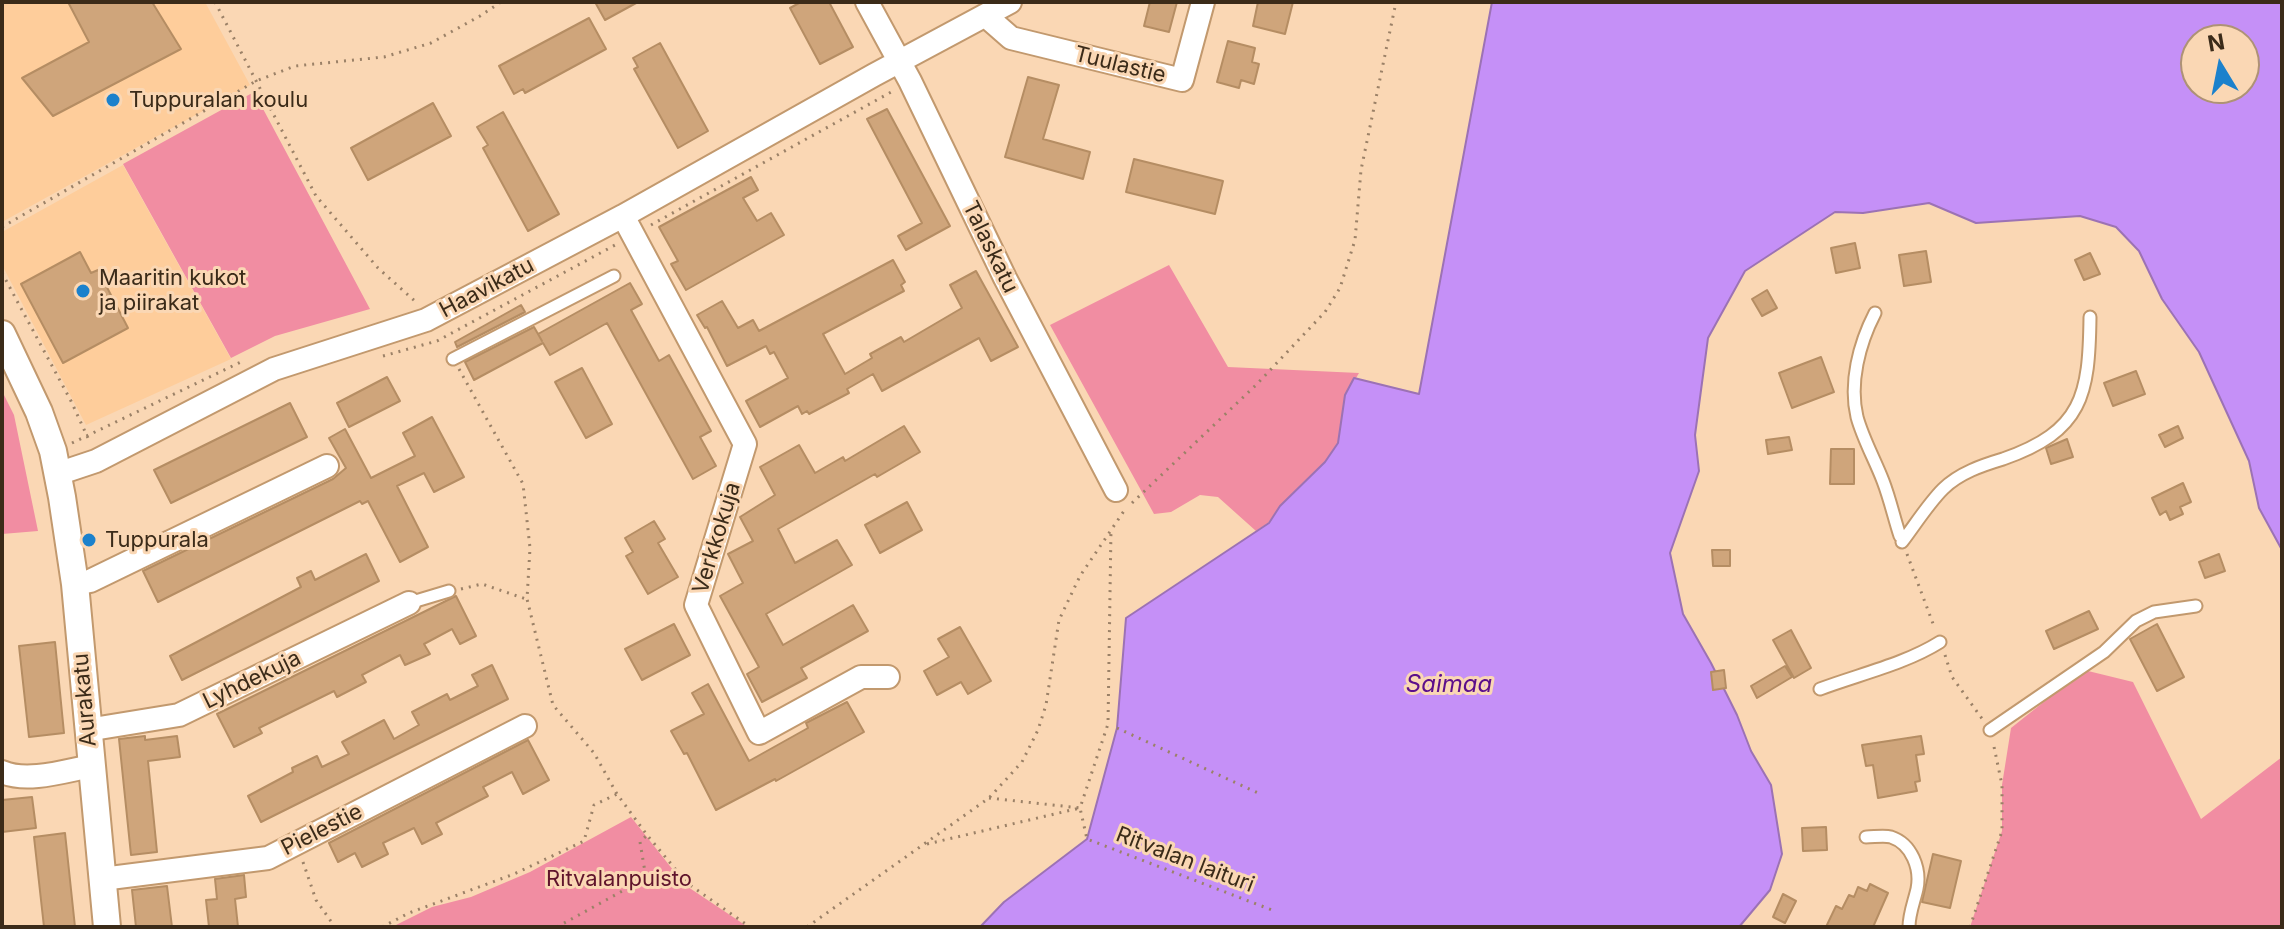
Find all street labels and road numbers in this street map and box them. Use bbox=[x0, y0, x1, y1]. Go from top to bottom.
street label: Tuulastie bbox=[1072, 41, 1168, 89]
street label: Talaskatu bbox=[956, 197, 1024, 297]
street label: Haavikatu bbox=[435, 252, 539, 324]
street label: Verkkokuja bbox=[688, 479, 746, 597]
street label: Lyhdekuja bbox=[199, 645, 305, 715]
street label: Aurakatu bbox=[68, 652, 102, 748]
street label: Pielestie bbox=[277, 798, 367, 862]
street label: Ritvalan laituri bbox=[1112, 822, 1258, 898]

